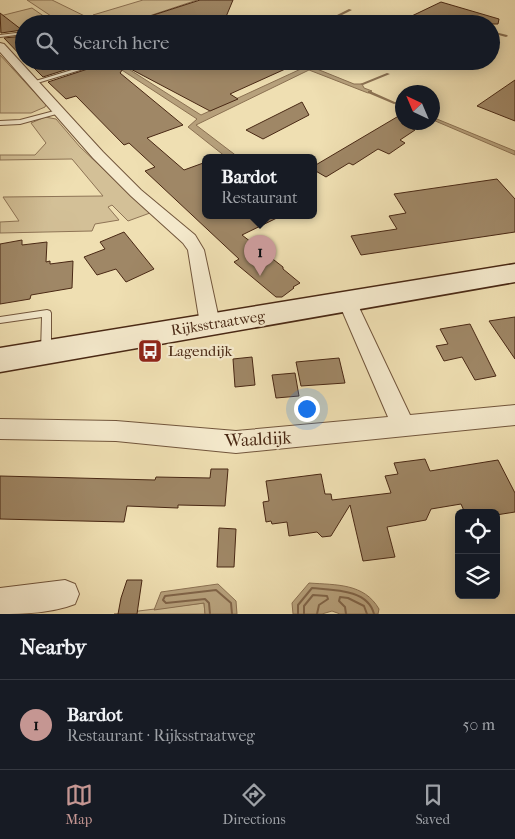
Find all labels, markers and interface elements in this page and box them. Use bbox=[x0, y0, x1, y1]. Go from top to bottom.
search box bbox=[15, 15, 500, 70]
icon: search bbox=[33, 29, 61, 57]
text: Search here bbox=[73, 32, 169, 54]
north arrow bbox=[395, 85, 440, 130]
popup bbox=[202, 154, 317, 219]
text: Bardot bbox=[221, 166, 277, 188]
text: Restaurant bbox=[221, 188, 298, 207]
pin: 1 bbox=[244, 235, 276, 276]
street label: Rijksstraatweg bbox=[170, 307, 267, 339]
bus stop icon: Lagendijk bbox=[137, 338, 163, 364]
place label: Lagendijk bbox=[168, 342, 232, 360]
your location bbox=[294, 396, 320, 422]
street label: Waaldijk bbox=[223, 427, 293, 452]
map controls bbox=[455, 509, 500, 599]
button: locate bbox=[455, 509, 500, 554]
button: layers bbox=[455, 554, 500, 599]
text: Nearby bbox=[20, 635, 86, 659]
text: Bardot bbox=[67, 704, 123, 726]
text: 1 bbox=[33, 715, 39, 734]
text: 50 m bbox=[463, 715, 495, 734]
text: Restaurant · Rijksstraatweg bbox=[67, 726, 255, 745]
tab: Map bbox=[65, 781, 93, 828]
tab: Directions bbox=[223, 781, 286, 828]
tab: Saved bbox=[415, 781, 450, 828]

